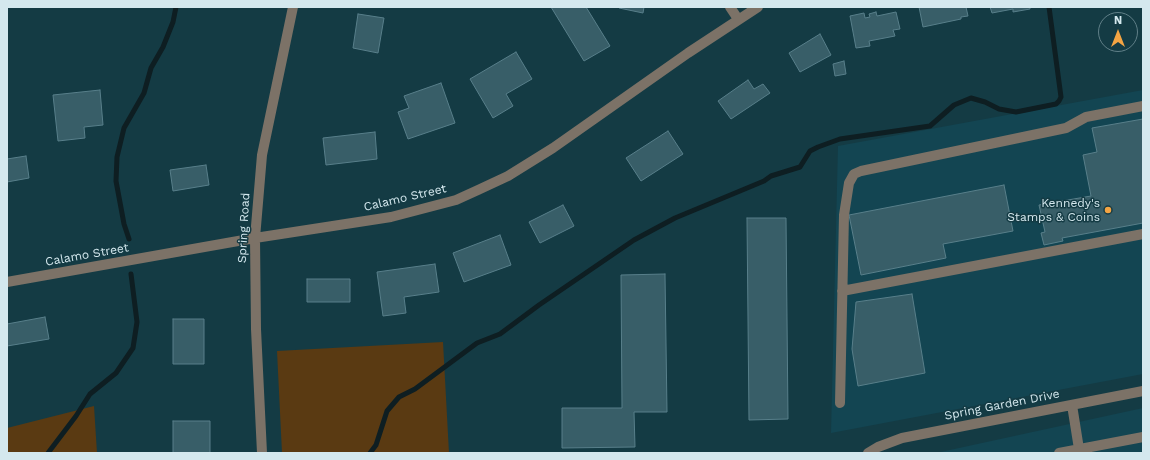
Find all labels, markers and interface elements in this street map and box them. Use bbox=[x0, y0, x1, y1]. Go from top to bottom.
north arrow bbox=[1098, 12, 1138, 52]
text: N bbox=[1114, 14, 1122, 27]
street label: Calamo Street bbox=[362, 181, 448, 215]
street label: Spring Road bbox=[235, 192, 253, 264]
place label: Kennedy's Stamps & Coins bbox=[1007, 196, 1100, 224]
marker: Kennedy's Stamps & Coins bbox=[1103, 205, 1113, 215]
street label: Calamo Street bbox=[44, 241, 130, 269]
street label: Spring Garden Drive bbox=[943, 387, 1061, 423]

